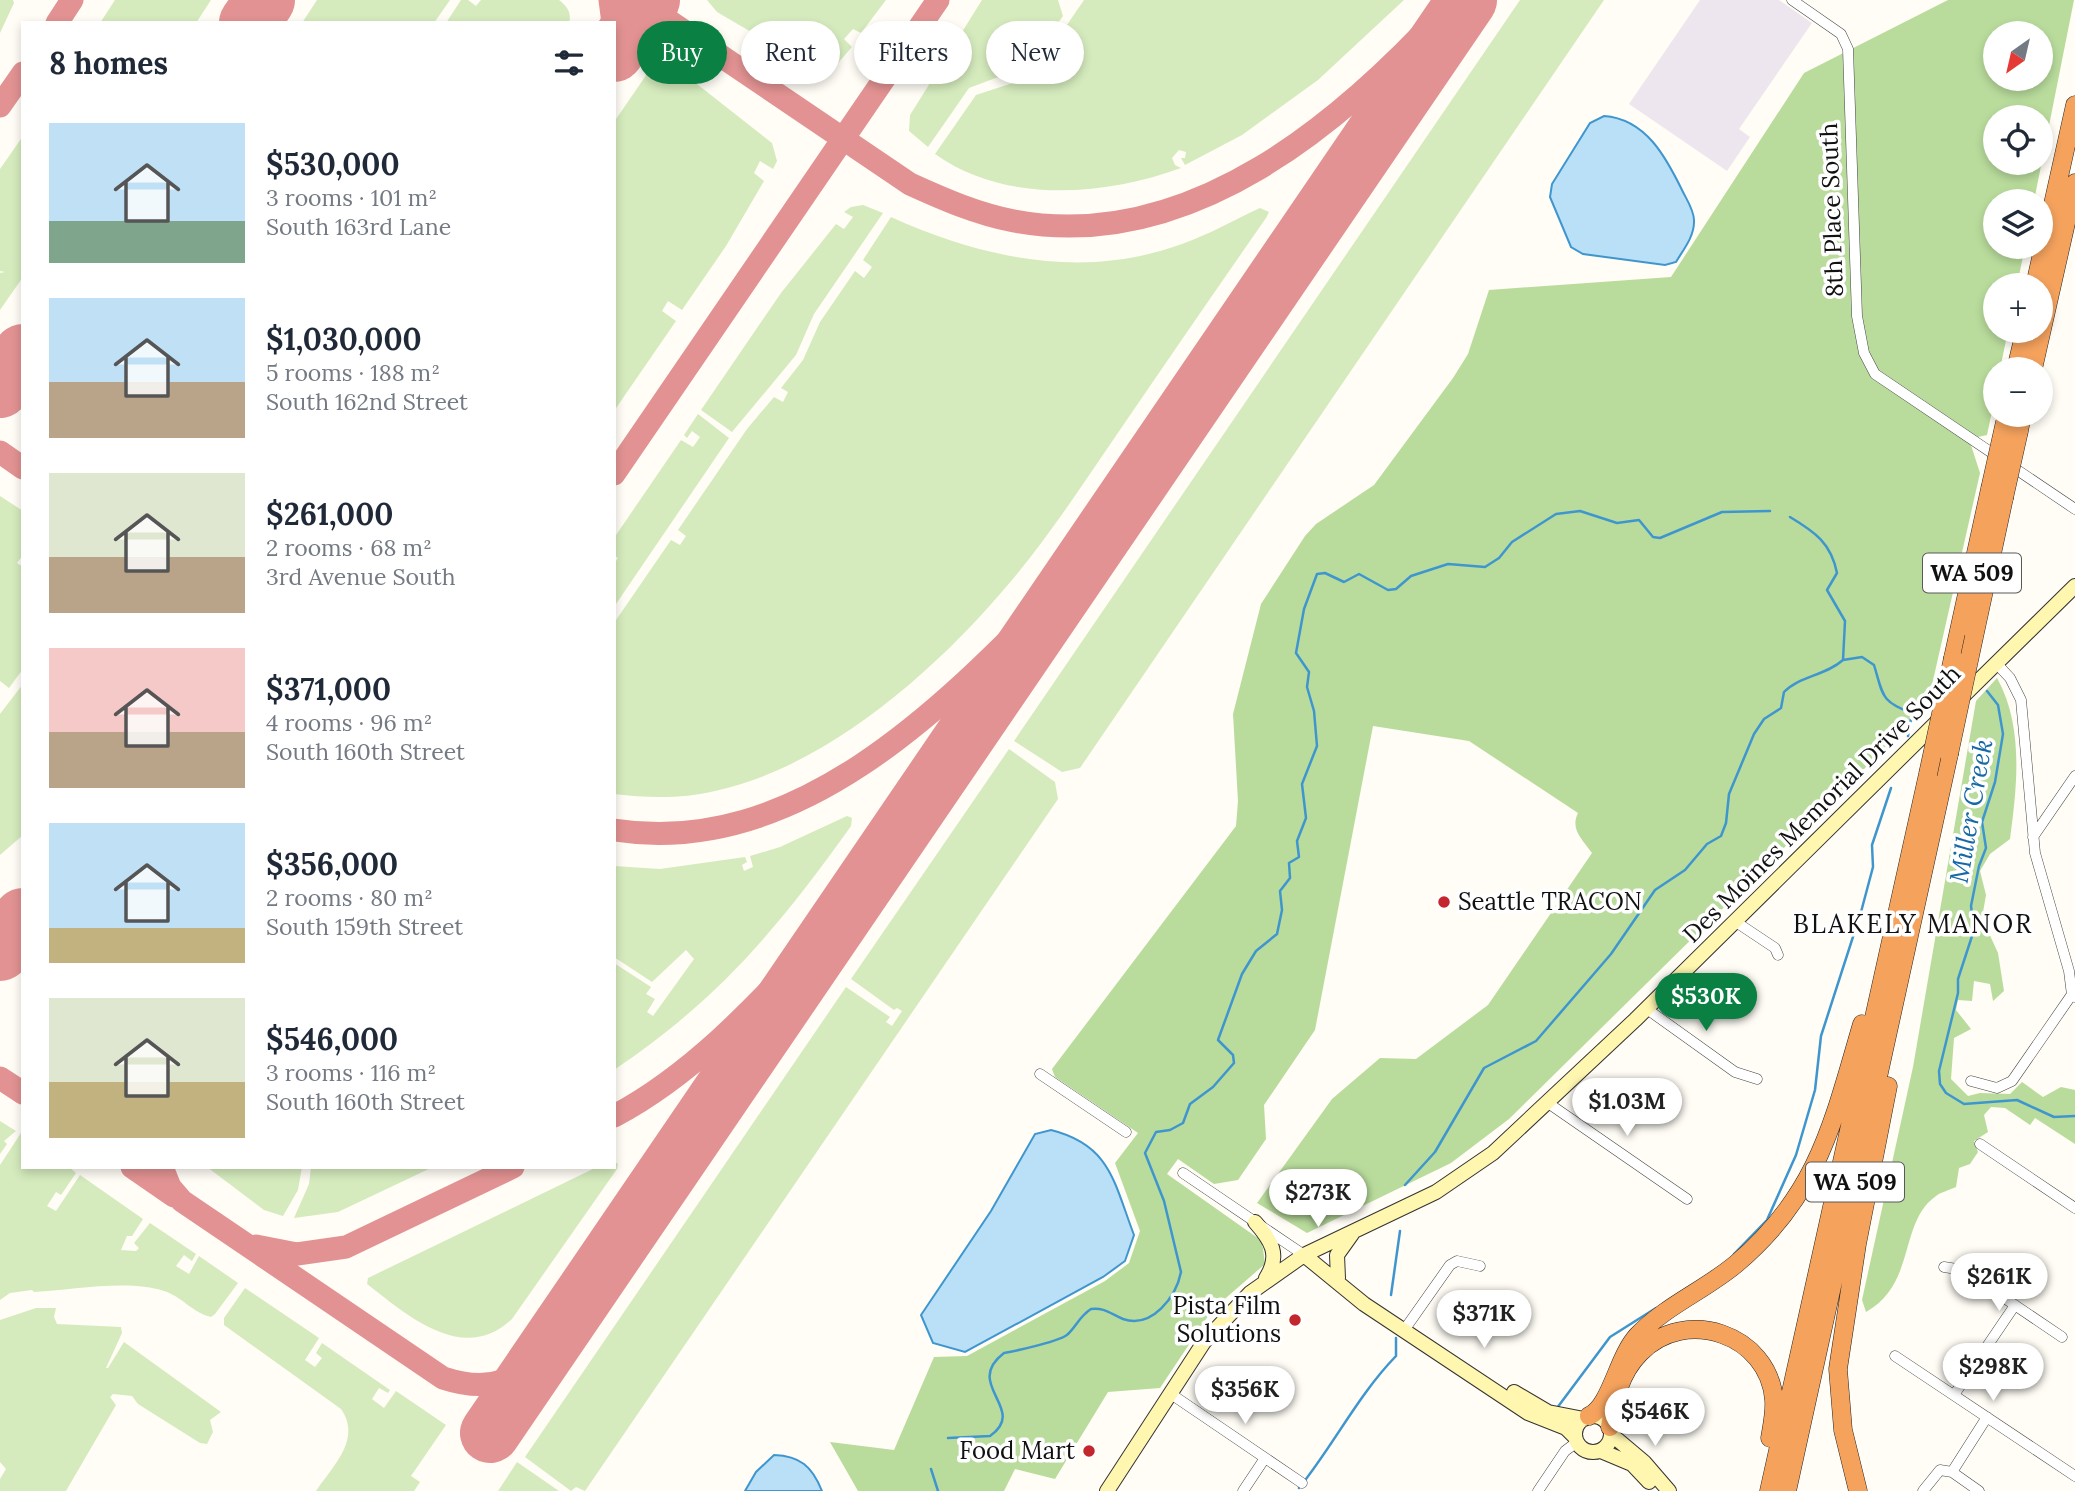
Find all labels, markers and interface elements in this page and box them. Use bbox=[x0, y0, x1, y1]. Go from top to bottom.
chip: Buy bbox=[637, 21, 727, 84]
chip: Rent bbox=[741, 21, 840, 84]
chip: Filters bbox=[854, 21, 972, 84]
chip: New bbox=[986, 21, 1084, 84]
north arrow bbox=[1983, 21, 2053, 91]
map controls bbox=[1983, 21, 2053, 427]
text: 8 homes bbox=[49, 44, 168, 82]
icon: filters bbox=[550, 44, 588, 82]
button: locate bbox=[1983, 105, 2053, 175]
street label: 8th Place South bbox=[1813, 122, 1850, 298]
text: $530,000 bbox=[266, 145, 400, 183]
icon: home bbox=[105, 151, 189, 235]
text: 3 rooms · 101 m² bbox=[266, 183, 437, 212]
button: layers bbox=[1983, 189, 2053, 259]
text: South 163rd Lane bbox=[266, 212, 451, 241]
button: + bbox=[1983, 273, 2053, 343]
text: $1,030,000 bbox=[266, 320, 422, 358]
icon: home bbox=[105, 326, 189, 410]
button: − bbox=[1983, 357, 2053, 427]
text: 5 rooms · 188 m² bbox=[266, 358, 440, 387]
text: South 162nd Street bbox=[266, 387, 468, 416]
text: $261,000 bbox=[266, 495, 393, 533]
icon: home bbox=[105, 501, 189, 585]
text: 2 rooms · 68 m² bbox=[266, 533, 432, 562]
road number: WA 509 bbox=[1923, 554, 2021, 593]
text: 3rd Avenue South bbox=[266, 562, 455, 591]
street label: Des Moines Memorial Drive South bbox=[1676, 658, 1967, 949]
text: $371,000 bbox=[266, 670, 391, 708]
icon: home bbox=[105, 676, 189, 760]
text: 4 rooms · 96 m² bbox=[266, 708, 432, 737]
water label: Miller Creek bbox=[1942, 736, 1999, 885]
text: South 160th Street bbox=[266, 737, 465, 766]
text: $356,000 bbox=[266, 845, 398, 883]
icon: home bbox=[105, 851, 189, 935]
text: 2 rooms · 80 m² bbox=[266, 883, 433, 912]
place label: Seattle TRACON bbox=[1458, 886, 1642, 917]
marker: Seattle TRACON bbox=[1436, 894, 1452, 910]
district label: BLAKELY MANOR bbox=[1793, 907, 2033, 940]
text: South 159th Street bbox=[266, 912, 463, 941]
pin: $530K bbox=[1657, 974, 1755, 1033]
text: $530K bbox=[1671, 981, 1741, 1010]
text: $546,000 bbox=[266, 1020, 398, 1058]
icon: home bbox=[105, 1026, 189, 1110]
text: 3 rooms · 116 m² bbox=[266, 1058, 436, 1087]
pin: $1.03M bbox=[1570, 1078, 1684, 1138]
text: $1.03M bbox=[1588, 1086, 1666, 1115]
text: South 160th Street bbox=[266, 1087, 465, 1116]
road number: WA 509 bbox=[1806, 1162, 1904, 1202]
pin: $273K bbox=[1269, 1170, 1367, 1229]
text: $273K bbox=[1285, 1177, 1351, 1206]
pin: $261K bbox=[1950, 1254, 2048, 1313]
text: $261K bbox=[1967, 1261, 2031, 1290]
place label: Pista Film Solutions bbox=[1173, 1290, 1281, 1349]
pin: $371K bbox=[1435, 1290, 1533, 1350]
text: $371K bbox=[1453, 1298, 1515, 1327]
marker: Pista Film Solutions bbox=[1287, 1312, 1303, 1328]
pin: $298K bbox=[1944, 1344, 2042, 1403]
text: $298K bbox=[1959, 1351, 2027, 1380]
pin: $356K bbox=[1196, 1366, 1294, 1426]
text: $356K bbox=[1211, 1374, 1279, 1403]
pin: $546K bbox=[1606, 1388, 1704, 1448]
text: $546K bbox=[1621, 1396, 1689, 1425]
place label: Food Mart bbox=[959, 1435, 1076, 1466]
marker: Food Mart bbox=[1081, 1443, 1097, 1459]

